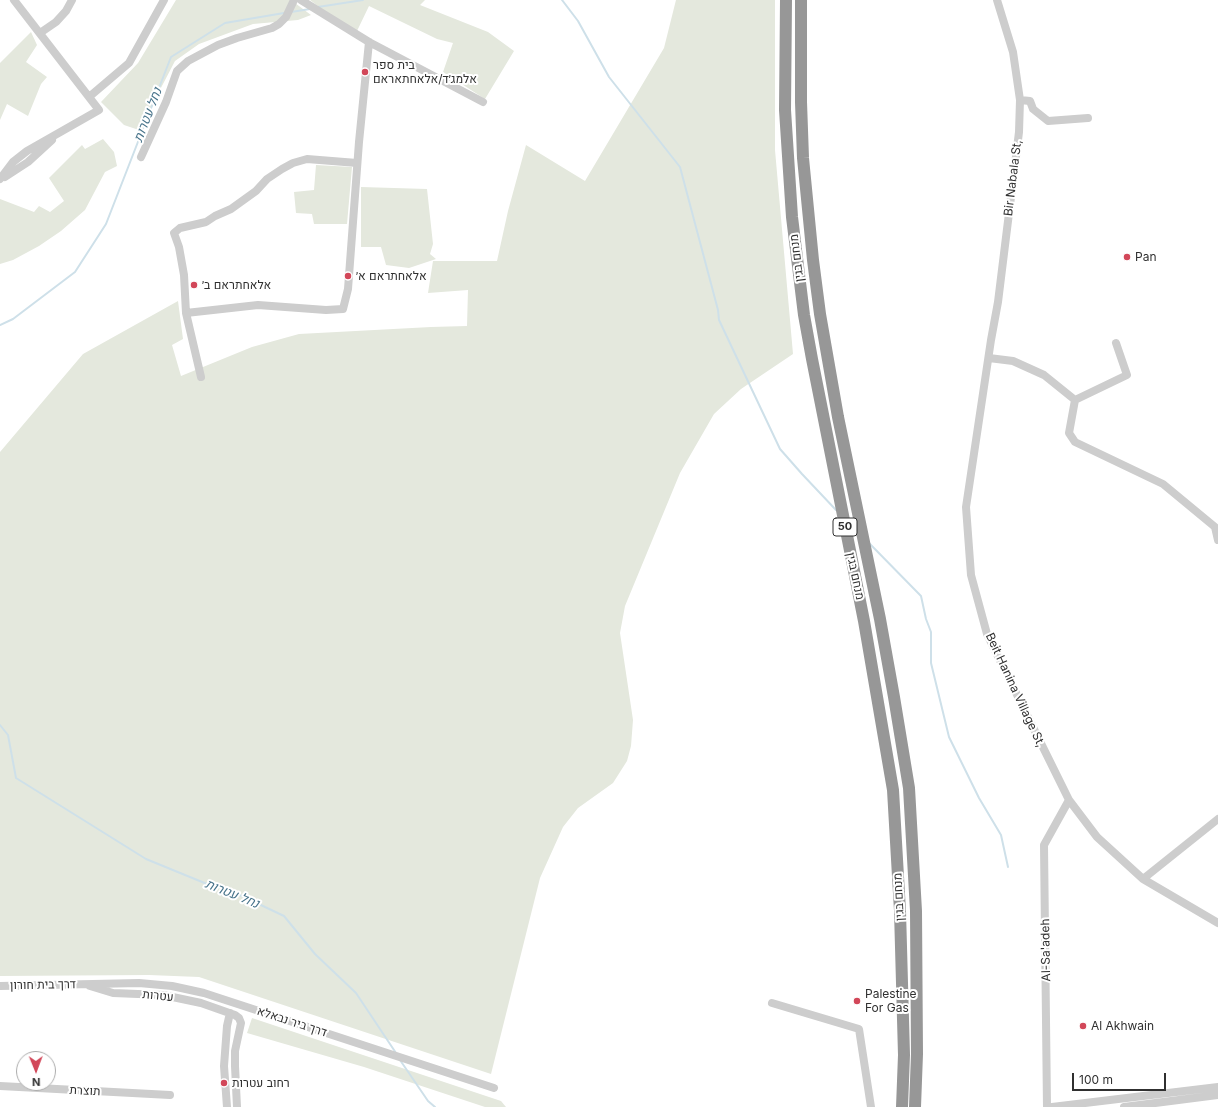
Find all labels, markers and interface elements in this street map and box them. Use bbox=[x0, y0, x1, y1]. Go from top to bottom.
place label: בית ספר אלמג׳ד/אלאחתאראם bbox=[373, 58, 477, 86]
marker: בית ספר אלמג׳ד/אלאחתאראם bbox=[360, 67, 370, 77]
water label: נחל עטרות bbox=[131, 86, 165, 144]
street label: Bir Nabala St, bbox=[1001, 139, 1025, 217]
street label: מנחם בגין bbox=[787, 233, 807, 283]
place label: Pan bbox=[1135, 250, 1156, 264]
marker: Pan bbox=[1122, 252, 1132, 262]
place label: אלאחתראם א׳ bbox=[356, 269, 427, 283]
marker: אלאחתראם א׳ bbox=[343, 271, 353, 281]
place label: אלאחתראם ב׳ bbox=[202, 278, 271, 292]
marker: אלאחתראם ב׳ bbox=[189, 280, 199, 290]
road number: 50 bbox=[833, 518, 857, 536]
street label: מנחם בגין bbox=[843, 551, 867, 601]
street label: Beit Hanina Village St, bbox=[982, 631, 1048, 749]
street label: מנחם בגין bbox=[891, 873, 907, 921]
water label: נחל עטרות bbox=[203, 876, 261, 912]
street label: Al-Sa'adeh bbox=[1038, 918, 1054, 982]
street label: דרך בית חורון bbox=[10, 977, 76, 993]
street label: עטרות bbox=[142, 987, 174, 1005]
place label: Palestine For Gas bbox=[865, 987, 917, 1015]
marker: Palestine For Gas bbox=[852, 996, 862, 1006]
street label: דרך ביר נבאלא bbox=[255, 1004, 329, 1040]
place label: Al Akhwain bbox=[1091, 1019, 1154, 1033]
marker: Al Akhwain bbox=[1078, 1021, 1088, 1031]
north arrow bbox=[16, 1051, 56, 1091]
scale bar bbox=[1074, 1065, 1168, 1091]
text: 100 m bbox=[1079, 1072, 1113, 1087]
text: N bbox=[32, 1075, 41, 1089]
place label: רחוב עטרות bbox=[232, 1076, 290, 1090]
marker: רחוב עטרות bbox=[219, 1078, 229, 1088]
street label: תוצרת bbox=[69, 1083, 101, 1099]

